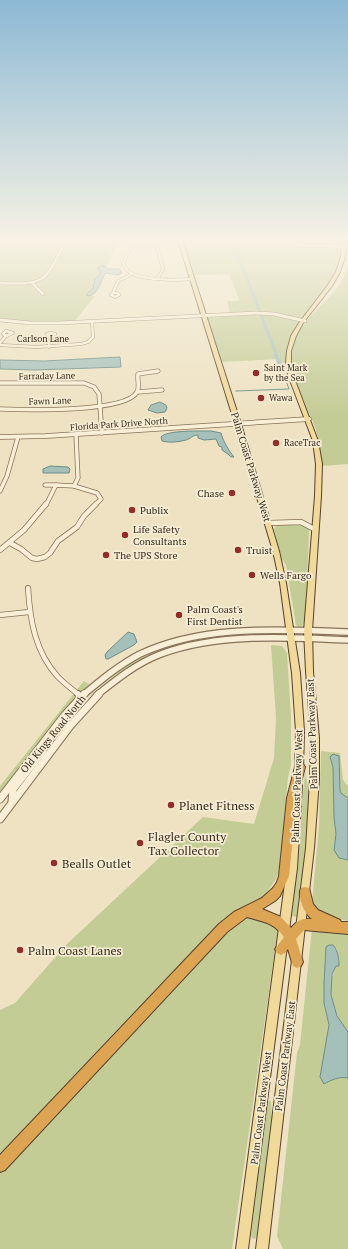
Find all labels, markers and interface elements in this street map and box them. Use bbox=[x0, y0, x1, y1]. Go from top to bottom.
street label: Carlson Lane bbox=[17, 333, 70, 345]
place label: Saint Mark by the Sea bbox=[264, 362, 308, 384]
marker: Saint Mark by the Sea bbox=[251, 368, 261, 378]
street label: Farraday Lane bbox=[19, 369, 76, 382]
place label: Wawa bbox=[269, 392, 293, 404]
marker: Wawa bbox=[256, 393, 266, 403]
street label: Fawn Lane bbox=[28, 394, 72, 408]
street label: Palm Coast Parkway West bbox=[228, 411, 274, 524]
street label: Florida Park Drive North bbox=[70, 415, 169, 433]
place label: RaceTrac bbox=[284, 437, 320, 449]
marker: RaceTrac bbox=[271, 438, 281, 448]
place label: Chase bbox=[197, 487, 224, 500]
marker: Chase bbox=[227, 488, 237, 498]
place label: Publix bbox=[140, 504, 169, 517]
marker: Publix bbox=[127, 505, 137, 515]
place label: Life Safety Consultants bbox=[133, 523, 187, 548]
marker: Life Safety Consultants bbox=[120, 530, 130, 540]
place label: Truist bbox=[246, 544, 273, 557]
marker: Truist bbox=[233, 545, 243, 555]
place label: The UPS Store bbox=[114, 549, 177, 562]
marker: The UPS Store bbox=[101, 550, 111, 560]
place label: Wells Fargo bbox=[260, 569, 312, 582]
marker: Wells Fargo bbox=[247, 570, 257, 580]
place label: Palm Coast's First Dentist bbox=[187, 603, 243, 628]
marker: Palm Coast's First Dentist bbox=[174, 610, 184, 620]
street label: Palm Coast Parkway East bbox=[304, 678, 320, 790]
street label: Old Kings Road North bbox=[17, 692, 89, 776]
street label: Palm Coast Parkway West bbox=[289, 729, 305, 843]
place label: Planet Fitness bbox=[179, 798, 255, 813]
marker: Planet Fitness bbox=[166, 800, 176, 810]
place label: Flagler County Tax Collector bbox=[148, 829, 227, 858]
marker: Flagler County Tax Collector bbox=[135, 838, 145, 848]
place label: Bealls Outlet bbox=[62, 856, 132, 871]
marker: Bealls Outlet bbox=[49, 858, 59, 868]
place label: Palm Coast Lanes bbox=[28, 943, 122, 958]
marker: Palm Coast Lanes bbox=[15, 945, 25, 955]
street label: Palm Coast Parkway East bbox=[272, 1000, 298, 1112]
street label: Palm Coast Parkway West bbox=[248, 1050, 274, 1165]

